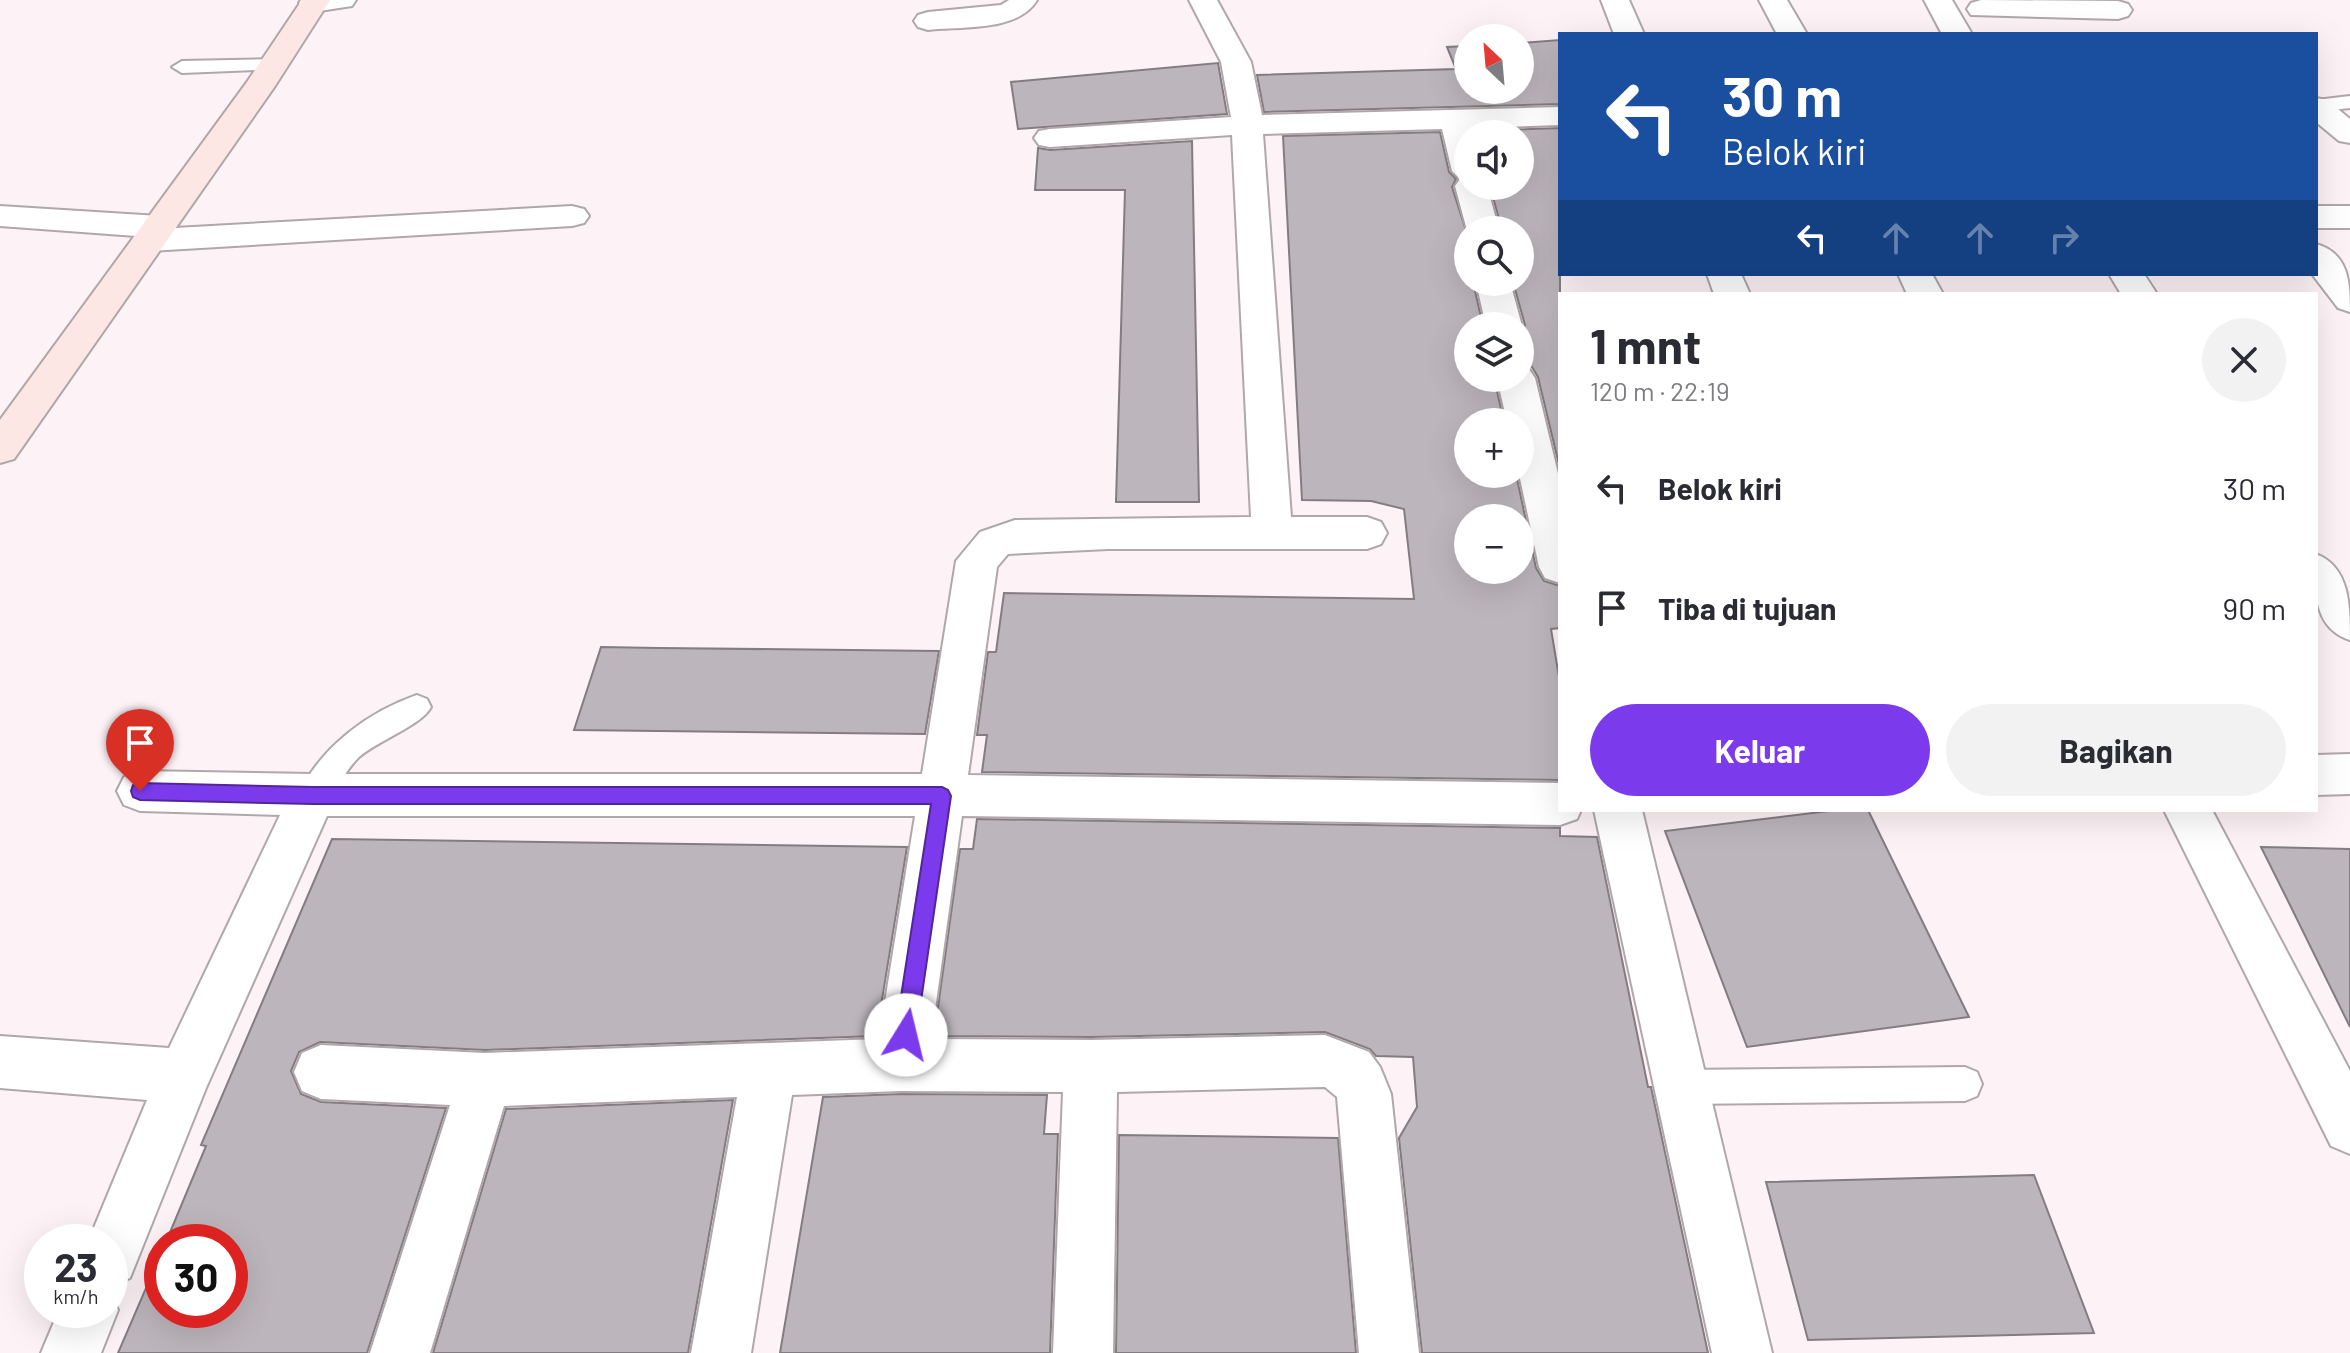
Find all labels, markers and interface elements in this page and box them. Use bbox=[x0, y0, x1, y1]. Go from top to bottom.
north arrow bbox=[1454, 24, 1534, 104]
map controls bbox=[1454, 24, 1534, 584]
text: 30 m bbox=[1722, 61, 1842, 128]
icon: left bbox=[1590, 64, 1694, 168]
button: sound bbox=[1454, 120, 1534, 200]
text: Belok kiri bbox=[1722, 129, 1866, 172]
button: search bbox=[1454, 216, 1534, 296]
icon: left bbox=[1790, 216, 1834, 260]
icon: ahead bbox=[1874, 216, 1918, 260]
icon: ahead bbox=[1958, 216, 2002, 260]
icon: right bbox=[2042, 216, 2086, 260]
button: layers bbox=[1454, 312, 1534, 392]
text: 1 mnt bbox=[1590, 316, 1701, 374]
button: close bbox=[2202, 318, 2286, 402]
text: 120 m · 22:19 bbox=[1590, 375, 1730, 406]
button: + bbox=[1454, 408, 1534, 488]
icon: left bbox=[1590, 466, 1634, 510]
text: Belok kiri bbox=[1658, 470, 1782, 506]
text: 30 m bbox=[2223, 470, 2286, 506]
button: − bbox=[1454, 504, 1534, 584]
icon: arrive bbox=[1590, 586, 1634, 630]
text: Tiba di tujuan bbox=[1658, 590, 1836, 626]
text: 90 m bbox=[2223, 590, 2286, 626]
button: Keluar bbox=[1590, 704, 1930, 796]
button: Bagikan bbox=[1946, 704, 2286, 796]
pin bbox=[106, 709, 174, 791]
icon: arrive bbox=[118, 721, 162, 765]
position arrow bbox=[864, 993, 948, 1077]
speed limit sign: 30 bbox=[144, 1224, 248, 1328]
text: 23 bbox=[54, 1242, 98, 1290]
text: km/h bbox=[53, 1284, 99, 1308]

